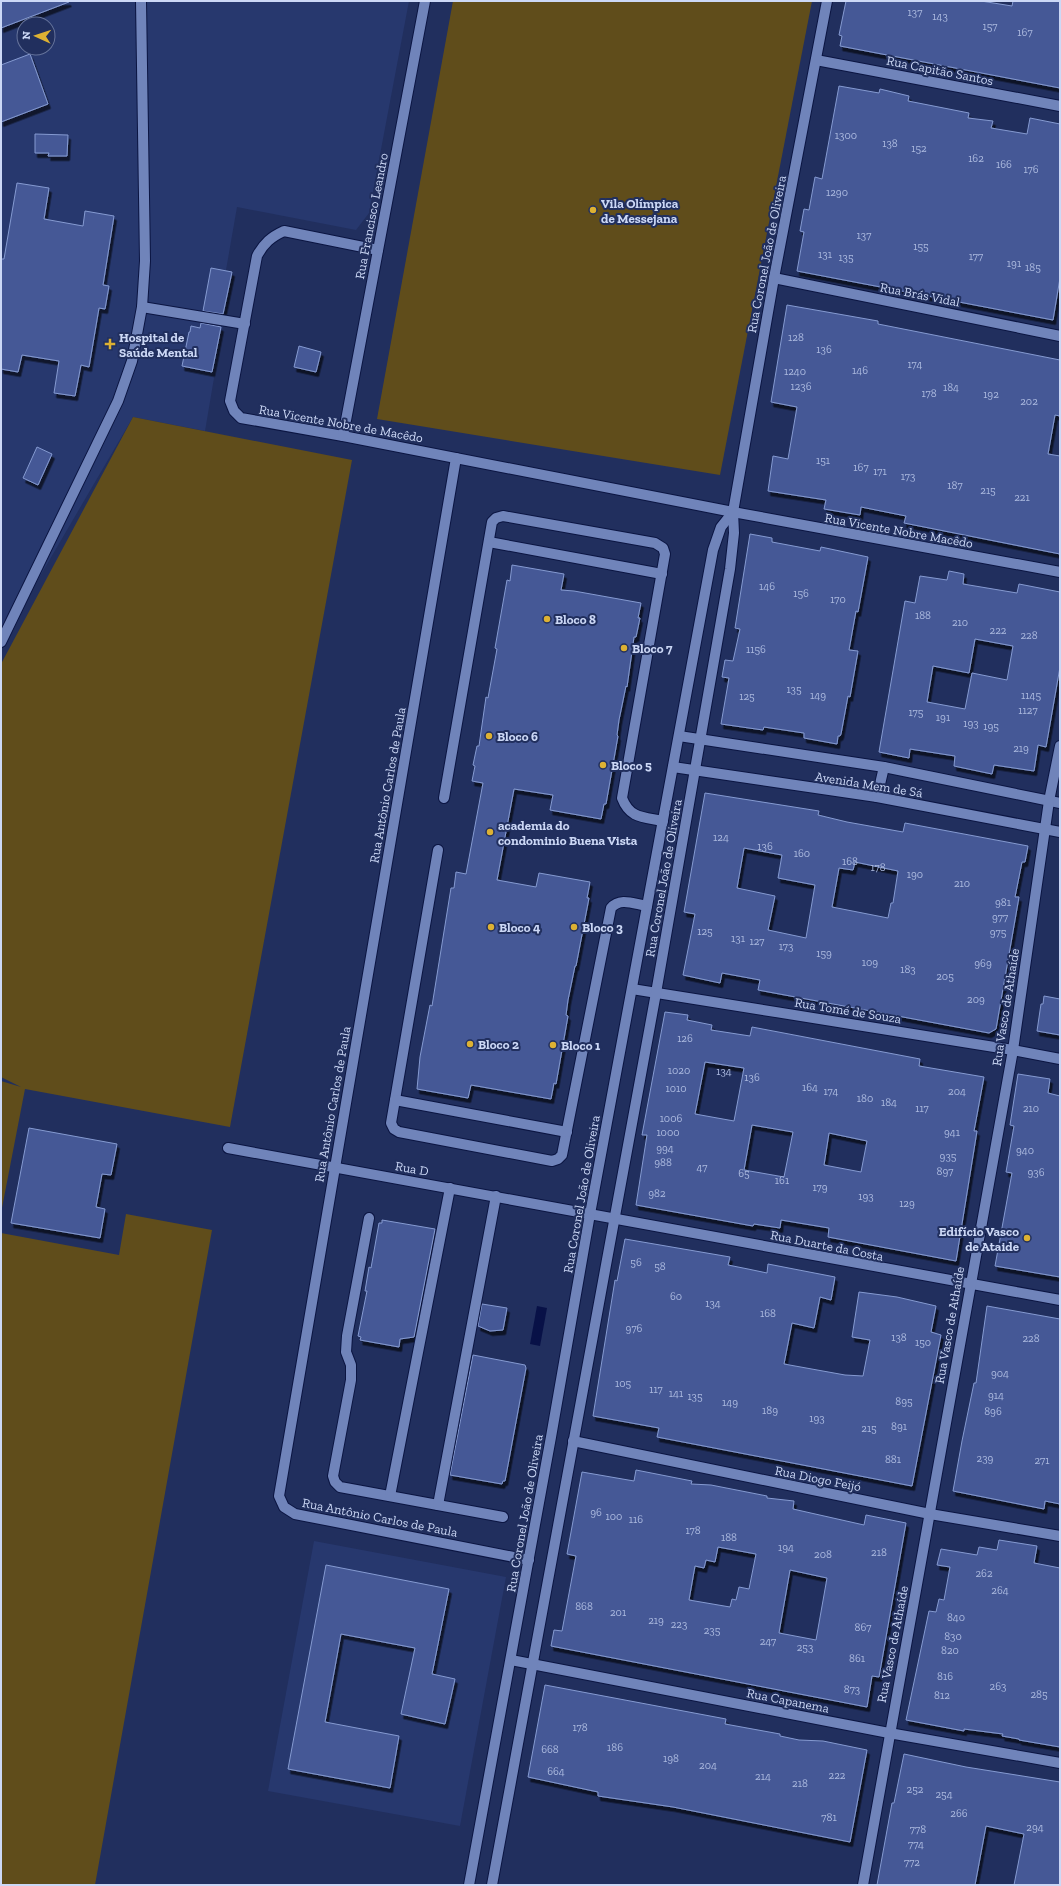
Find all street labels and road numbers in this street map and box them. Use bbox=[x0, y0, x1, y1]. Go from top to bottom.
street label: Rua Capitão Santos bbox=[885, 53, 995, 88]
street label: Rua Francisco Leandro bbox=[352, 151, 391, 280]
street label: Rua Coronel João de Oliveira bbox=[744, 173, 789, 334]
street label: Rua Brás Vidal bbox=[879, 279, 962, 310]
street label: Rua Vicente Nobre de Macêdo bbox=[258, 402, 425, 445]
street label: Rua Vicente Nobre Macêdo bbox=[824, 510, 975, 551]
street label: Rua Antônio Carlos de Paula bbox=[366, 705, 409, 864]
street label: Avenida Mem de Sá bbox=[814, 769, 924, 801]
street label: Rua Coronel João de Oliveira bbox=[642, 797, 685, 958]
street label: Rua Vasco de Athaíde bbox=[989, 947, 1022, 1067]
street label: Rua Tomé de Souza bbox=[793, 995, 903, 1026]
street label: Rua Antônio Carlos de Paula bbox=[311, 1024, 354, 1183]
street label: Rua Coronel João de Oliveira bbox=[560, 1113, 603, 1274]
street label: Rua D bbox=[394, 1158, 430, 1179]
street label: Rua Duarte da Costa bbox=[769, 1227, 885, 1264]
street label: Rua Vasco de Athaíde bbox=[932, 1265, 967, 1385]
street label: Rua Coronel João de Oliveira bbox=[503, 1432, 546, 1593]
street label: Rua Diogo Feijó bbox=[773, 1463, 863, 1495]
street label: Rua Antônio Carlos de Paula bbox=[301, 1495, 460, 1540]
street label: Rua Vasco de Athaíde bbox=[874, 1584, 911, 1704]
street label: Rua Capanema bbox=[745, 1685, 831, 1716]

